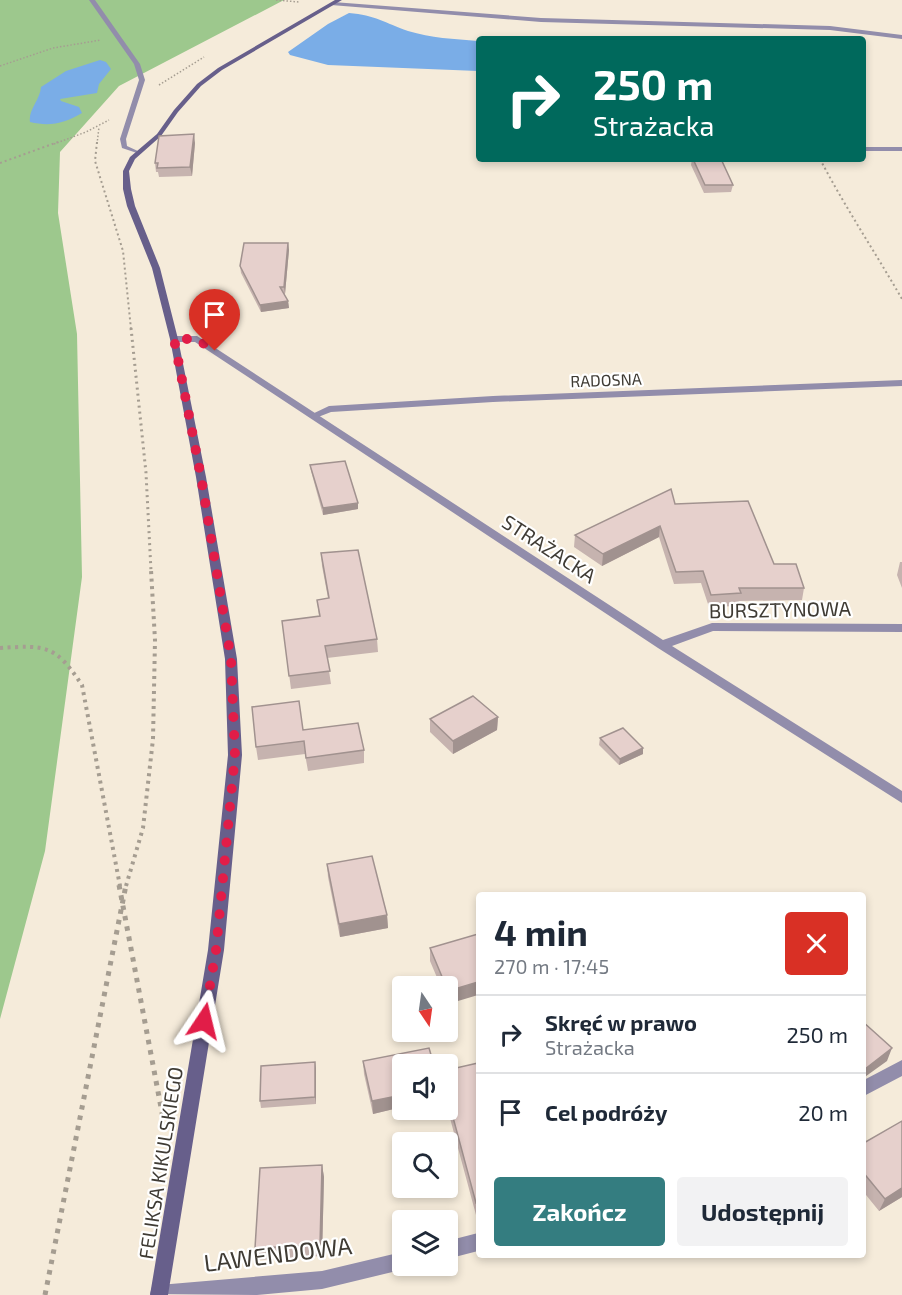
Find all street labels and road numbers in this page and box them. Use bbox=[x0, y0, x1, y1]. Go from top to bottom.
street label: RADOSNA bbox=[570, 369, 642, 390]
street label: STRAŻACKA bbox=[498, 509, 601, 588]
street label: BURSZTYNOWA bbox=[709, 596, 852, 622]
street label: FELIKSA KIKULSKIEGO bbox=[133, 1065, 187, 1261]
street label: LAWENDOWA bbox=[202, 1230, 354, 1277]

